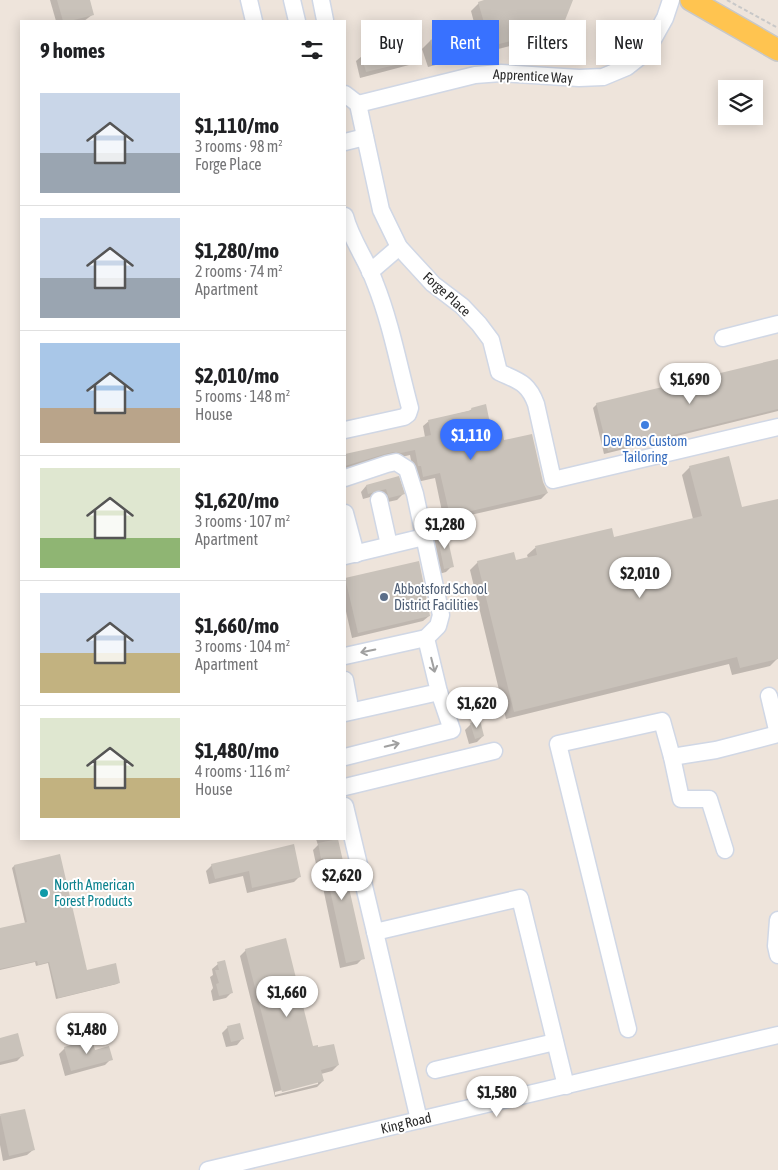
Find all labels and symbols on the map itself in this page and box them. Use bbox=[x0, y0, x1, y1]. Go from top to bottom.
street label: Apprentice Way bbox=[493, 66, 574, 86]
street label: Forge Place bbox=[420, 269, 474, 319]
pin: $1,690 bbox=[649, 362, 731, 405]
pin: $1,110 bbox=[430, 418, 512, 461]
marker: Dev Bros Custom Tailoring bbox=[639, 419, 651, 431]
place label: Dev Bros Custom Tailoring bbox=[603, 433, 687, 465]
pin: $1,280 bbox=[404, 508, 486, 550]
pin: $2,010 bbox=[599, 556, 681, 599]
place label: Abbotsford School District Facilities bbox=[394, 581, 488, 613]
marker: Abbotsford School District Facilities bbox=[378, 591, 390, 603]
one-way arrow bbox=[361, 647, 377, 656]
one-way arrow bbox=[428, 656, 438, 672]
pin: $1,620 bbox=[436, 686, 518, 729]
one-way arrow bbox=[384, 740, 400, 749]
pin: $2,620 bbox=[301, 858, 383, 901]
place label: North American Forest Products bbox=[54, 877, 135, 909]
marker: North American Forest Products bbox=[38, 887, 50, 899]
pin: $1,660 bbox=[246, 976, 328, 1018]
pin: $1,480 bbox=[46, 1012, 128, 1055]
pin: $1,580 bbox=[456, 1076, 538, 1118]
street label: King Road bbox=[379, 1109, 433, 1137]

